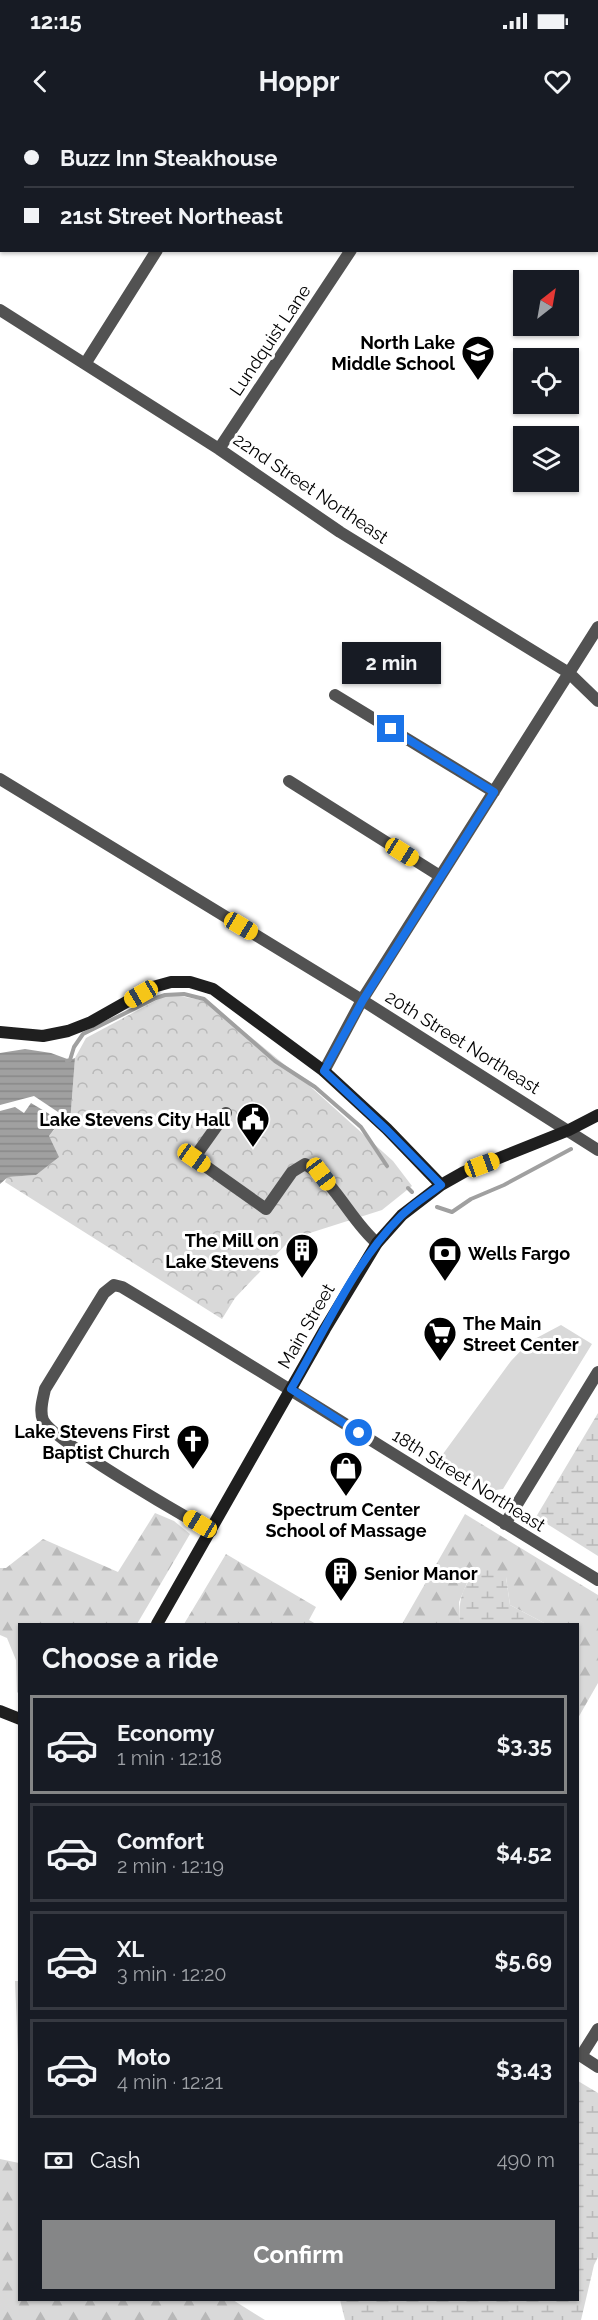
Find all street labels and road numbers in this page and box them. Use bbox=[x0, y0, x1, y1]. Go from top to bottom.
street label: Lundquist Lane bbox=[225, 280, 315, 399]
street label: 22nd Street Northeast bbox=[230, 428, 392, 548]
street label: 20th Street Northeast bbox=[382, 986, 544, 1098]
street label: Main Street bbox=[273, 1280, 339, 1372]
street label: 18th Street Northeast bbox=[389, 1424, 549, 1536]

